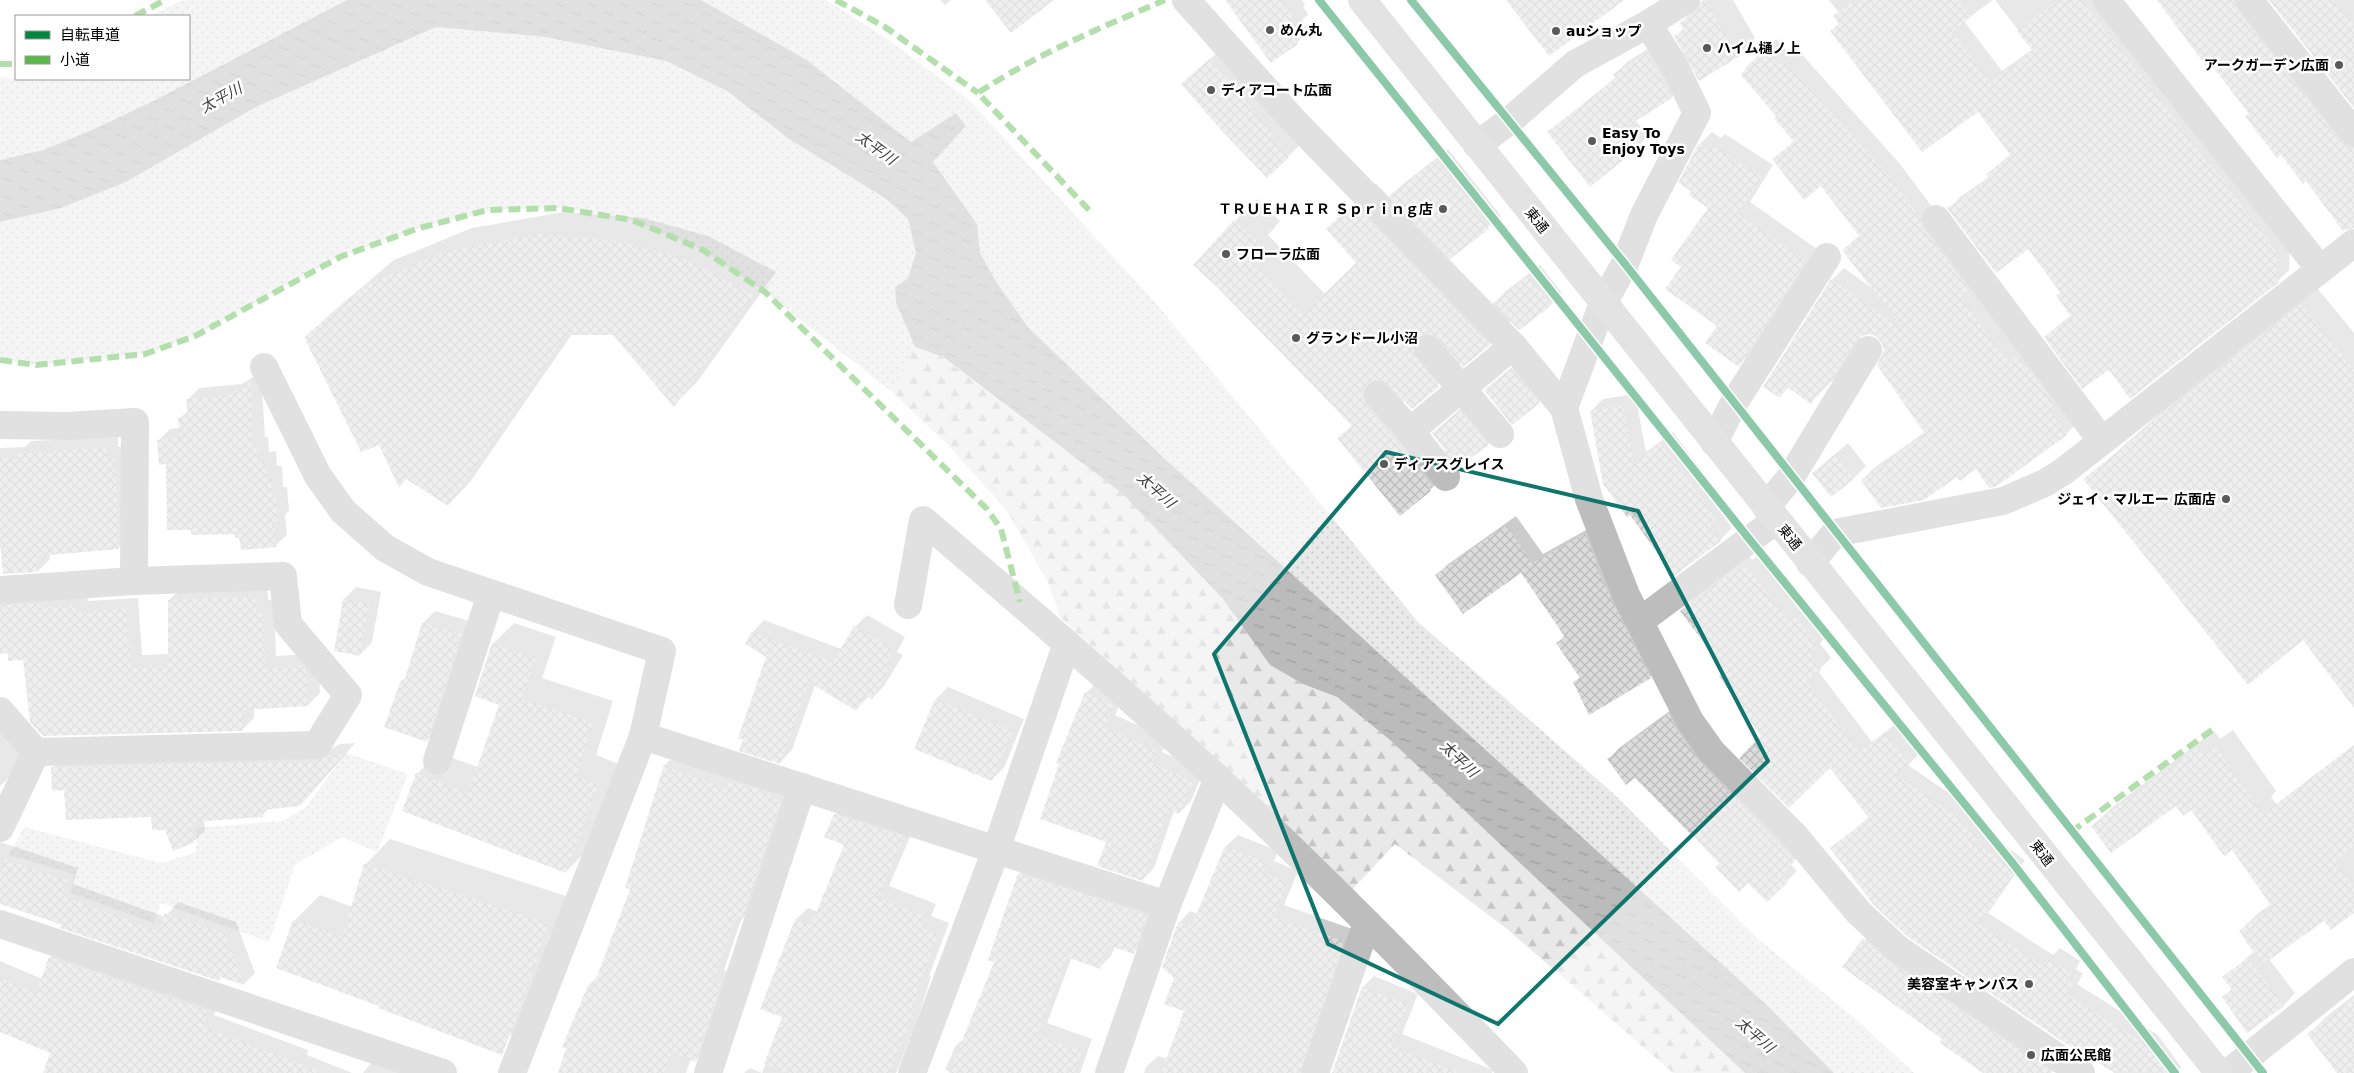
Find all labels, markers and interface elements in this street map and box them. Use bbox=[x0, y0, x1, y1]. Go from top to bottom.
legend bbox=[15, 15, 190, 80]
place label: めん丸 bbox=[1280, 22, 1322, 38]
place label: auショップ bbox=[1566, 23, 1641, 39]
marker: めん丸 bbox=[1264, 24, 1276, 36]
marker: auショップ bbox=[1550, 25, 1562, 37]
text: 自転車道 bbox=[60, 26, 120, 44]
place label: ハイム樋ノ上 bbox=[1717, 40, 1800, 56]
marker: ハイム樋ノ上 bbox=[1701, 42, 1713, 54]
text: 小道 bbox=[60, 51, 90, 69]
place label: アークガーデン広面 bbox=[2204, 57, 2329, 73]
marker: アークガーデン広面 bbox=[2333, 59, 2345, 71]
water label: 太平川 bbox=[197, 78, 247, 117]
place label: ディアコート広面 bbox=[1221, 82, 1332, 98]
marker: ディアコート広面 bbox=[1205, 84, 1217, 96]
place label: Easy To Enjoy Toys bbox=[1602, 125, 1685, 157]
water label: 太平川 bbox=[853, 127, 901, 170]
marker: Easy To Enjoy Toys bbox=[1586, 135, 1598, 147]
place label: ＴＲＵＥＨＡＩＲ Ｓｐｒｉｎｇ店 bbox=[1218, 201, 1433, 218]
marker: ＴＲＵＥＨＡＩＲ Ｓｐｒｉｎｇ店 bbox=[1437, 203, 1449, 215]
street label: 東通 bbox=[1522, 204, 1552, 236]
place label: フローラ広面 bbox=[1236, 246, 1320, 262]
marker: フローラ広面 bbox=[1220, 248, 1232, 260]
place label: グランドール小沼 bbox=[1306, 330, 1418, 346]
marker: グランドール小沼 bbox=[1290, 332, 1302, 344]
place label: ディアスグレイス bbox=[1394, 456, 1505, 472]
marker: ディアスグレイス bbox=[1378, 458, 1390, 470]
water label: 太平川 bbox=[1133, 468, 1180, 513]
place label: ジェイ・マルエー 広面店 bbox=[2057, 491, 2216, 507]
marker: ジェイ・マルエー 広面店 bbox=[2220, 493, 2232, 505]
street label: 東通 bbox=[1775, 521, 1805, 553]
water label: 太平川 bbox=[1436, 737, 1483, 782]
street label: 東通 bbox=[2027, 837, 2057, 869]
place label: 美容室キャンパス bbox=[1907, 976, 2019, 992]
marker: 美容室キャンパス bbox=[2023, 978, 2035, 990]
water label: 太平川 bbox=[1732, 1013, 1779, 1058]
place label: 広面公民館 bbox=[2041, 1047, 2111, 1063]
marker: 広面公民館 bbox=[2025, 1049, 2037, 1061]

